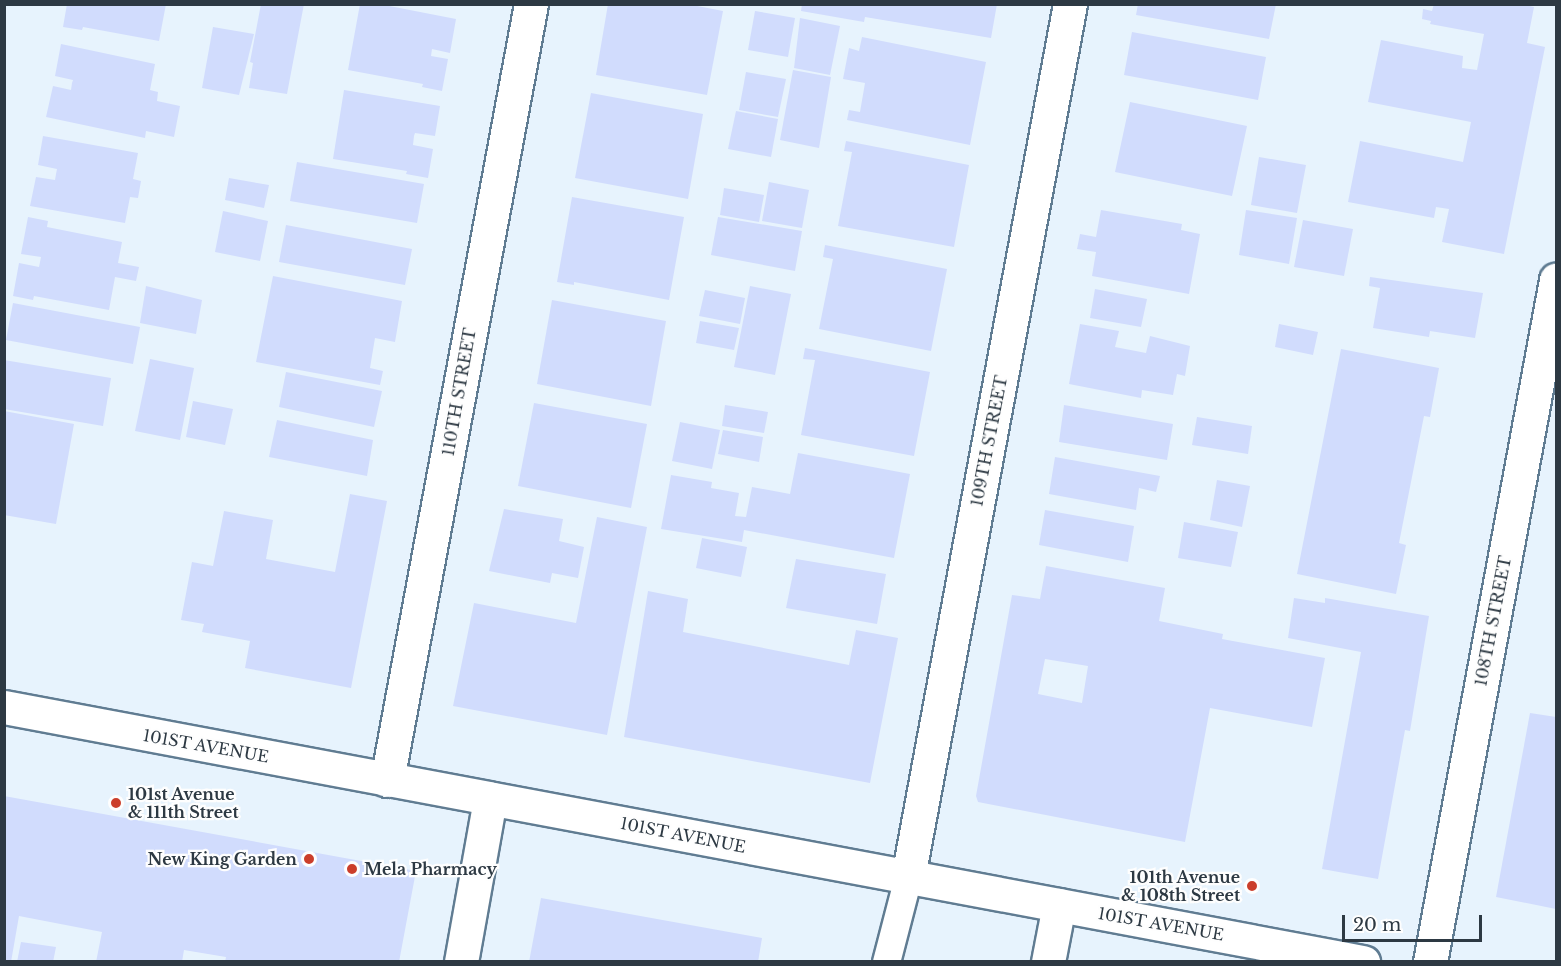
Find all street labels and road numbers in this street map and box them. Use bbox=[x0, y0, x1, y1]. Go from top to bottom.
street label: 110TH STREET bbox=[438, 326, 480, 458]
street label: 109TH STREET bbox=[967, 374, 1011, 508]
street label: 108TH STREET bbox=[1471, 554, 1515, 688]
street label: 101ST AVENUE bbox=[141, 725, 271, 767]
street label: 101ST AVENUE bbox=[618, 813, 748, 857]
street label: 101ST AVENUE bbox=[1096, 903, 1226, 945]

